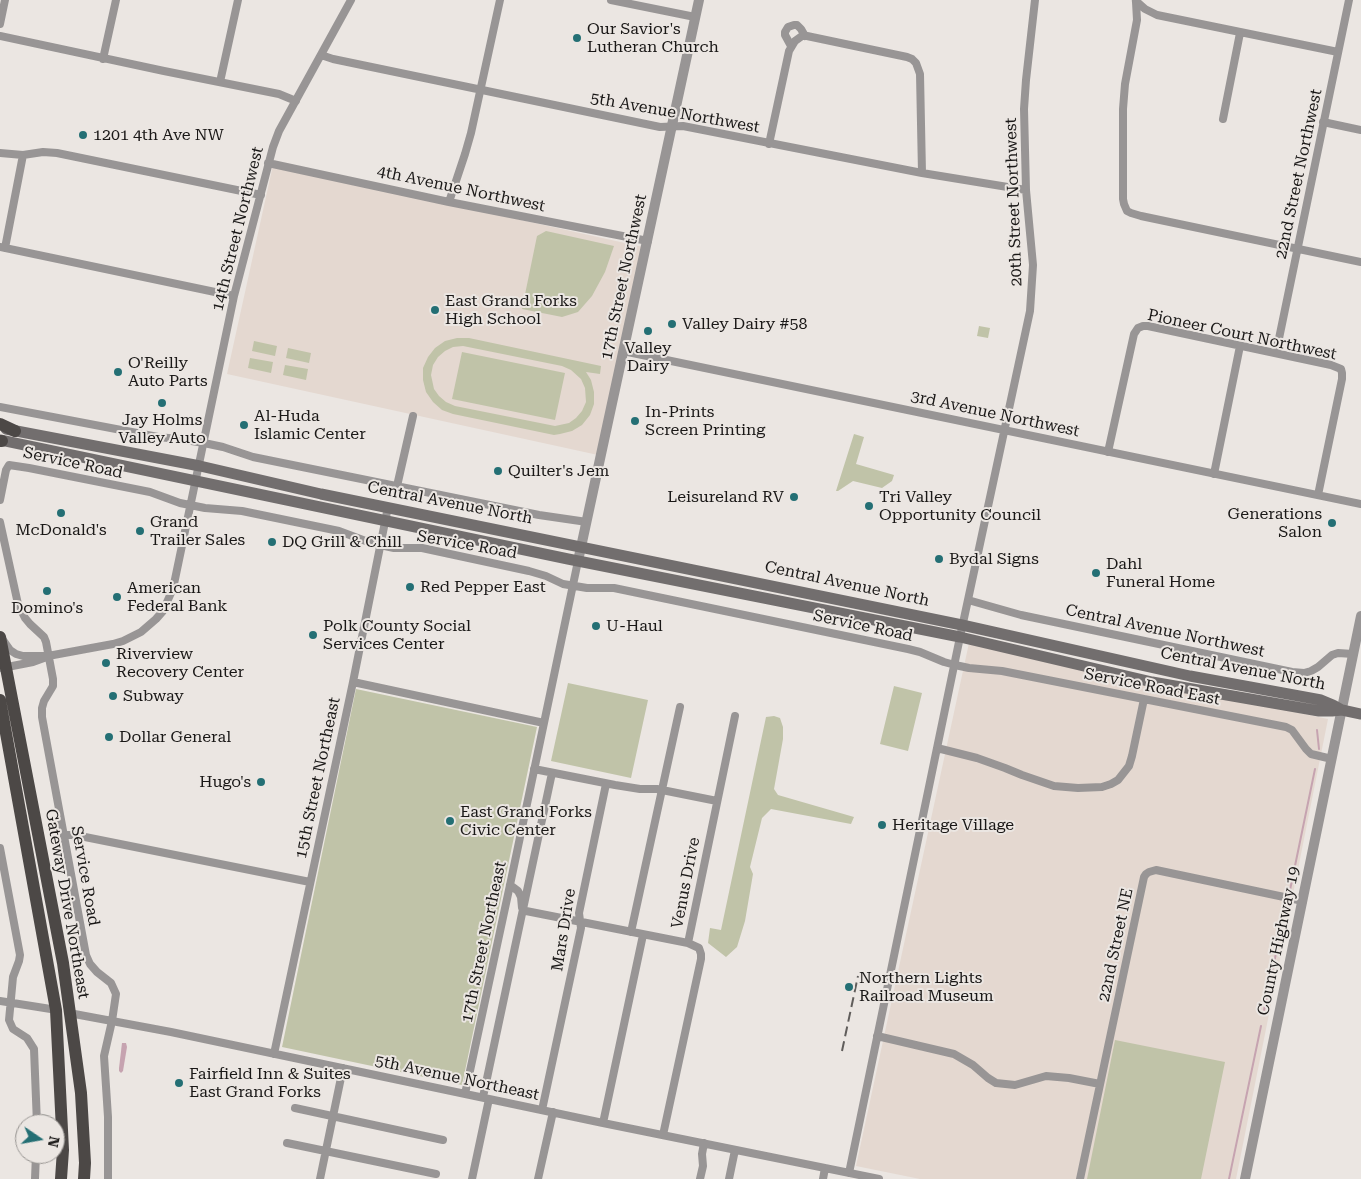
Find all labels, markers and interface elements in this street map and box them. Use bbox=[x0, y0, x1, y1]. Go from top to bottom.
place label: Our Savior's Lutheran Church bbox=[587, 19, 719, 57]
marker: Our Savior's Lutheran Church bbox=[571, 32, 583, 44]
street label: 22nd Street Northwest bbox=[1272, 87, 1326, 261]
street label: 5th Avenue Northwest bbox=[589, 89, 761, 137]
street label: 20th Street Northwest bbox=[1001, 117, 1027, 287]
place label: 1201 4th Ave NW bbox=[93, 125, 224, 145]
marker: 1201 4th Ave NW bbox=[77, 129, 89, 141]
street label: 14th Street Northwest bbox=[208, 145, 268, 313]
street label: 4th Avenue Northwest bbox=[375, 162, 547, 216]
street label: 17th Street Northwest bbox=[597, 192, 651, 362]
place label: East Grand Forks High School bbox=[445, 291, 577, 329]
marker: East Grand Forks High School bbox=[429, 304, 441, 316]
street label: Pioneer Court Northwest bbox=[1146, 306, 1338, 364]
place label: Valley Dairy #58 bbox=[682, 314, 807, 334]
marker: Valley Dairy #58 bbox=[666, 318, 678, 330]
marker: Valley Dairy bbox=[642, 325, 654, 337]
place label: Valley Dairy bbox=[625, 338, 671, 376]
place label: O'Reilly Auto Parts bbox=[128, 353, 208, 391]
marker: O'Reilly Auto Parts bbox=[112, 366, 124, 378]
street label: 3rd Avenue Northwest bbox=[909, 387, 1081, 441]
marker: Jay Holms Valley Auto bbox=[156, 397, 168, 409]
place label: In-Prints Screen Printing bbox=[645, 402, 765, 440]
place label: Al-Huda Islamic Center bbox=[254, 406, 366, 444]
place label: Jay Holms Valley Auto bbox=[118, 410, 206, 448]
marker: In-Prints Screen Printing bbox=[629, 415, 641, 427]
marker: Al-Huda Islamic Center bbox=[238, 419, 250, 431]
street label: Service Road bbox=[21, 443, 125, 483]
place label: Quilter's Jem bbox=[508, 461, 609, 481]
marker: Quilter's Jem bbox=[492, 465, 504, 477]
street label: Central Avenue North bbox=[366, 478, 534, 528]
place label: Leisureland RV bbox=[667, 487, 784, 507]
place label: Tri Valley Opportunity Council bbox=[879, 487, 1041, 525]
marker: Leisureland RV bbox=[788, 491, 800, 503]
marker: Tri Valley Opportunity Council bbox=[863, 500, 875, 512]
place label: Generations Salon bbox=[1228, 504, 1322, 542]
marker: McDonald's bbox=[55, 507, 67, 519]
place label: Grand Trailer Sales bbox=[150, 512, 245, 550]
marker: Generations Salon bbox=[1326, 517, 1338, 529]
place label: McDonald's bbox=[15, 520, 107, 540]
marker: Grand Trailer Sales bbox=[134, 525, 146, 537]
street label: Service Road bbox=[415, 527, 519, 563]
place label: DQ Grill & Chill bbox=[282, 532, 402, 552]
marker: DQ Grill & Chill bbox=[266, 536, 278, 548]
place label: Bydal Signs bbox=[949, 549, 1039, 569]
marker: Bydal Signs bbox=[933, 553, 945, 565]
place label: Dahl Funeral Home bbox=[1106, 554, 1215, 592]
street label: Central Avenue North bbox=[763, 557, 931, 611]
marker: Dahl Funeral Home bbox=[1090, 567, 1102, 579]
place label: Red Pepper East bbox=[420, 577, 546, 597]
place label: American Federal Bank bbox=[127, 578, 227, 616]
marker: Red Pepper East bbox=[404, 581, 416, 593]
marker: Domino's bbox=[41, 585, 53, 597]
marker: American Federal Bank bbox=[111, 591, 123, 603]
place label: Domino's bbox=[11, 598, 83, 618]
street label: Central Avenue Northwest bbox=[1064, 601, 1266, 661]
street label: Service Road bbox=[811, 606, 915, 646]
place label: Polk County Social Services Center bbox=[323, 616, 471, 654]
place label: U-Haul bbox=[606, 616, 663, 636]
marker: U-Haul bbox=[590, 620, 602, 632]
marker: Polk County Social Services Center bbox=[307, 629, 319, 641]
place label: Riverview Recovery Center bbox=[116, 644, 244, 682]
street label: Central Avenue North bbox=[1159, 644, 1327, 694]
marker: Riverview Recovery Center bbox=[100, 657, 112, 669]
street label: Service Road East bbox=[1082, 664, 1222, 710]
place label: Subway bbox=[123, 686, 184, 706]
marker: Subway bbox=[107, 690, 119, 702]
street label: 15th Street Northeast bbox=[291, 695, 345, 861]
place label: Dollar General bbox=[119, 727, 231, 747]
marker: Dollar General bbox=[103, 731, 115, 743]
place label: Hugo's bbox=[199, 772, 251, 792]
marker: Hugo's bbox=[255, 776, 267, 788]
place label: East Grand Forks Civic Center bbox=[460, 802, 592, 840]
street label: Gateway Drive Northeast bbox=[41, 807, 93, 1001]
marker: East Grand Forks Civic Center bbox=[444, 815, 456, 827]
place label: Heritage Village bbox=[892, 815, 1014, 835]
marker: Heritage Village bbox=[876, 819, 888, 831]
street label: Service Road bbox=[67, 824, 103, 928]
street label: Venus Drive bbox=[668, 836, 704, 930]
street label: 17th Street Northeast bbox=[457, 859, 511, 1025]
street label: County Highway 19 bbox=[1254, 865, 1304, 1017]
street label: 22nd Street NE bbox=[1095, 886, 1137, 1004]
street label: Mars Drive bbox=[548, 887, 580, 973]
place label: Northern Lights Railroad Museum bbox=[859, 968, 994, 1006]
marker: Northern Lights Railroad Museum bbox=[843, 981, 855, 993]
street label: 5th Avenue Northeast bbox=[373, 1051, 541, 1105]
place label: Fairfield Inn & Suites East Grand Forks bbox=[189, 1064, 351, 1102]
marker: Fairfield Inn & Suites East Grand Forks bbox=[173, 1077, 185, 1089]
north arrow bbox=[15, 1114, 65, 1164]
text: N bbox=[45, 1135, 63, 1149]

